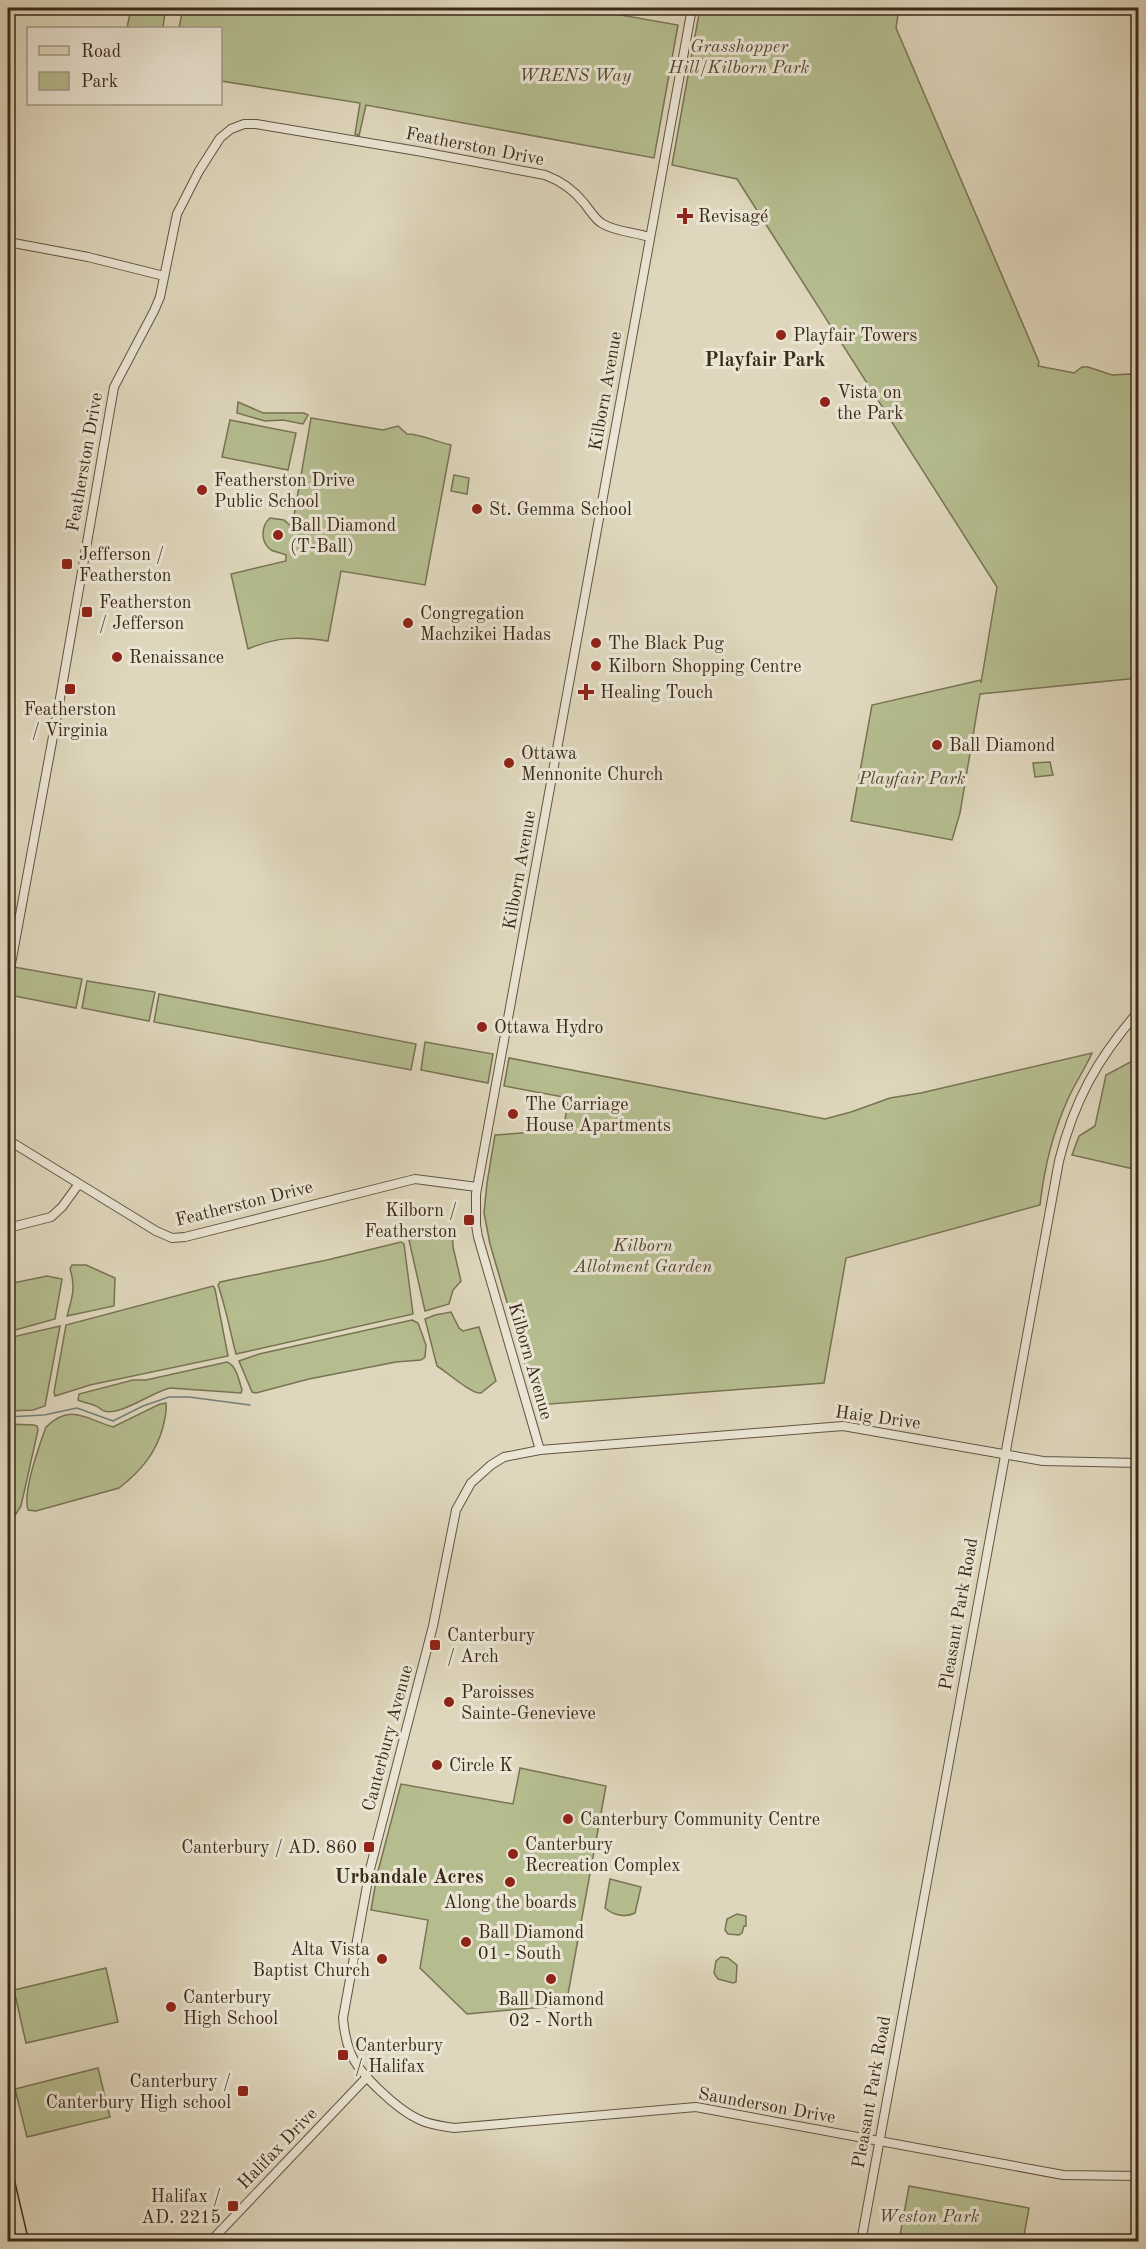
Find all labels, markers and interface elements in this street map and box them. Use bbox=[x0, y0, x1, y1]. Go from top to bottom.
legend bbox=[27, 27, 222, 105]
park label: Grasshopper Hill/Kilborn Park bbox=[668, 38, 810, 77]
text: Road bbox=[81, 43, 121, 61]
park label: WRENS Way bbox=[519, 67, 632, 85]
text: Park bbox=[81, 73, 118, 91]
street label: Featherston Drive bbox=[404, 125, 546, 169]
marker: Revisagé bbox=[676, 207, 694, 225]
place label: Revisagé bbox=[698, 208, 768, 226]
place label: Playfair Towers bbox=[793, 327, 917, 345]
marker: Playfair Towers bbox=[774, 328, 788, 342]
street label: Kilborn Avenue bbox=[587, 330, 625, 452]
district label: Playfair Park bbox=[705, 351, 825, 371]
place label: Vista on the Park bbox=[837, 384, 904, 423]
street label: Featherston Drive bbox=[64, 391, 106, 533]
marker: Vista on the Park bbox=[818, 395, 832, 409]
place label: Featherston Drive Public School bbox=[214, 472, 355, 511]
marker: Featherston Drive Public School bbox=[195, 483, 209, 497]
place label: St. Gemma School bbox=[489, 501, 632, 519]
marker: St. Gemma School bbox=[470, 502, 484, 516]
place label: Ball Diamond (T-Ball) bbox=[290, 517, 396, 556]
marker: Ball Diamond (T-Ball) bbox=[271, 528, 285, 542]
place label: Jefferson / Featherston bbox=[79, 546, 172, 585]
marker: Jefferson / Featherston bbox=[60, 557, 74, 571]
place label: Featherston / Jefferson bbox=[99, 594, 192, 633]
marker: Featherston / Jefferson bbox=[80, 605, 94, 619]
place label: Congregation Machzikei Hadas bbox=[420, 605, 551, 644]
marker: Congregation Machzikei Hadas bbox=[401, 616, 415, 630]
place label: The Black Pug bbox=[608, 635, 724, 653]
marker: The Black Pug bbox=[589, 636, 603, 650]
place label: Renaissance bbox=[129, 649, 224, 667]
marker: Renaissance bbox=[110, 650, 124, 664]
place label: Kilborn Shopping Centre bbox=[608, 658, 802, 676]
marker: Kilborn Shopping Centre bbox=[589, 659, 603, 673]
marker: Featherston / Virginia bbox=[63, 682, 77, 696]
marker: Healing Touch bbox=[577, 683, 595, 701]
place label: Healing Touch bbox=[600, 684, 714, 702]
place label: Featherston / Virginia bbox=[24, 701, 117, 740]
place label: Ball Diamond bbox=[949, 737, 1055, 755]
marker: Ball Diamond bbox=[930, 738, 944, 752]
place label: Ottawa Mennonite Church bbox=[521, 745, 664, 784]
marker: Ottawa Mennonite Church bbox=[502, 756, 516, 770]
park label: Playfair Park bbox=[857, 770, 966, 788]
street label: Kilborn Avenue bbox=[501, 809, 539, 931]
place label: Ottawa Hydro bbox=[494, 1019, 604, 1037]
marker: Ottawa Hydro bbox=[475, 1020, 489, 1034]
place label: The Carriage House Apartments bbox=[525, 1096, 671, 1135]
marker: The Carriage House Apartments bbox=[506, 1107, 520, 1121]
street label: Featherston Drive bbox=[174, 1178, 315, 1230]
place label: Kilborn / Featherston bbox=[364, 1202, 457, 1241]
marker: Kilborn / Featherston bbox=[462, 1213, 476, 1227]
park label: Kilborn Allotment Garden bbox=[573, 1237, 712, 1276]
street label: Kilborn Avenue bbox=[505, 1301, 555, 1422]
street label: Haig Drive bbox=[834, 1403, 922, 1433]
street label: Pleasant Park Road bbox=[937, 1537, 981, 1692]
place label: Canterbury / Arch bbox=[447, 1627, 536, 1666]
marker: Canterbury / Arch bbox=[428, 1638, 442, 1652]
street label: Canterbury Avenue bbox=[360, 1663, 416, 1813]
place label: Paroisses Sainte-Genevieve bbox=[461, 1684, 596, 1723]
marker: Paroisses Sainte-Genevieve bbox=[442, 1695, 456, 1709]
place label: Circle K bbox=[449, 1757, 513, 1775]
marker: Circle K bbox=[430, 1758, 444, 1772]
place label: Canterbury Community Centre bbox=[580, 1811, 820, 1829]
marker: Canterbury Community Centre bbox=[561, 1812, 575, 1826]
place label: Canterbury Recreation Complex bbox=[525, 1836, 681, 1875]
place label: Canterbury / AD. 860 bbox=[181, 1839, 357, 1857]
marker: Canterbury / AD. 860 bbox=[362, 1840, 376, 1854]
marker: Canterbury Recreation Complex bbox=[506, 1847, 520, 1861]
district label: Urbandale Acres bbox=[335, 1868, 483, 1888]
marker: Along the boards bbox=[503, 1875, 517, 1889]
place label: Along the boards bbox=[443, 1894, 577, 1912]
place label: Ball Diamond 01 - South bbox=[478, 1924, 584, 1963]
marker: Ball Diamond 01 - South bbox=[459, 1935, 473, 1949]
place label: Alta Vista Baptist Church bbox=[253, 1941, 370, 1980]
marker: Alta Vista Baptist Church bbox=[375, 1952, 389, 1966]
marker: Ball Diamond 02 - North bbox=[544, 1972, 558, 1986]
place label: Canterbury High School bbox=[183, 1989, 278, 2028]
place label: Ball Diamond 02 - North bbox=[498, 1991, 604, 2030]
marker: Canterbury High School bbox=[164, 2000, 178, 2014]
street label: Pleasant Park Road bbox=[850, 2015, 894, 2170]
place label: Canterbury / Halifax bbox=[355, 2037, 444, 2076]
marker: Canterbury / Halifax bbox=[336, 2048, 350, 2062]
place label: Canterbury / Canterbury High school bbox=[46, 2073, 231, 2112]
marker: Canterbury / Canterbury High school bbox=[236, 2084, 250, 2098]
street label: Saunderson Drive bbox=[697, 2085, 837, 2127]
street label: Halifax Drive bbox=[235, 2105, 321, 2193]
place label: Halifax / AD. 2215 bbox=[141, 2188, 221, 2227]
marker: Halifax / AD. 2215 bbox=[226, 2199, 240, 2213]
park label: Weston Park bbox=[879, 2208, 980, 2226]

